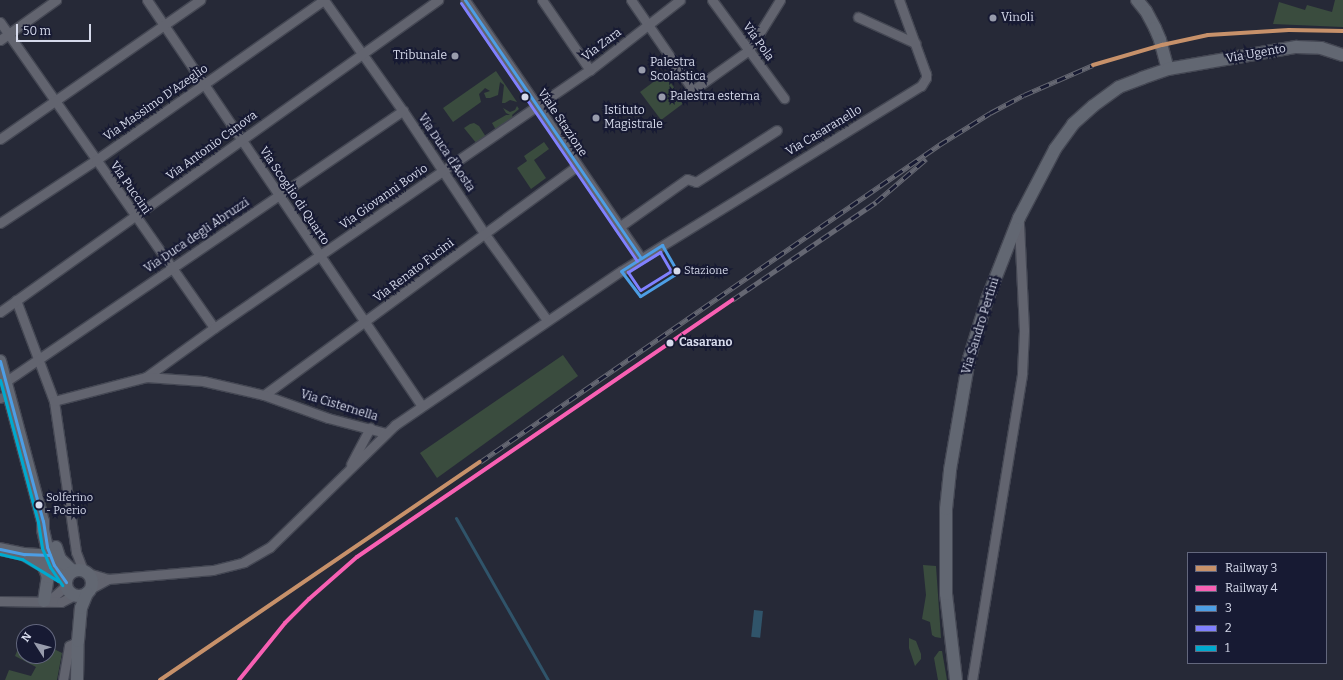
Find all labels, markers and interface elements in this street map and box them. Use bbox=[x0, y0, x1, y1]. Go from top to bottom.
place label: Vinoli bbox=[1001, 11, 1034, 25]
marker: Vinoli bbox=[988, 13, 998, 23]
scale bar bbox=[18, 16, 93, 42]
street label: Via Pola bbox=[739, 20, 777, 64]
text: 50 m bbox=[23, 24, 51, 38]
street label: Via Zara bbox=[579, 26, 625, 64]
street label: Via Ugento bbox=[1225, 42, 1287, 66]
place label: Tribunale bbox=[393, 49, 447, 63]
marker: Tribunale bbox=[450, 51, 460, 61]
place label: Palestra Scolastica bbox=[650, 56, 706, 84]
street label: Via Massimo D'Azeglio bbox=[101, 62, 211, 144]
marker: Palestra Scolastica bbox=[637, 65, 647, 75]
street label: Viale Stazione bbox=[534, 86, 590, 160]
place label: Palestra esterna bbox=[670, 90, 760, 104]
unlabelled marker bbox=[520, 92, 530, 102]
marker: Palestra esterna bbox=[657, 92, 667, 102]
street label: Via Casaranello bbox=[783, 103, 865, 159]
place label: Istituto Magistrale bbox=[604, 104, 663, 132]
street label: Via Antonio Canova bbox=[164, 108, 260, 184]
street label: Via Duca d'Aosta bbox=[415, 111, 477, 195]
marker: Istituto Magistrale bbox=[591, 113, 601, 123]
street label: Via Scoglio di Quarto bbox=[256, 144, 332, 248]
street label: Via Puccini bbox=[107, 159, 153, 217]
street label: Via Giovanni Bovio bbox=[337, 161, 431, 233]
street label: Via Duca degli Abruzzi bbox=[142, 195, 252, 277]
street label: Via Renato Fucini bbox=[371, 236, 457, 306]
place label: Stazione bbox=[684, 264, 728, 278]
marker: Stazione bbox=[672, 266, 682, 276]
street label: Via Sandro Pertini bbox=[959, 276, 1003, 376]
place label: Casarano bbox=[679, 336, 732, 350]
marker: Casarano bbox=[664, 337, 676, 349]
street label: Via Cisternella bbox=[299, 387, 379, 425]
place label: Solferino - Poerio bbox=[46, 492, 93, 518]
marker: Solferino - Poerio bbox=[34, 500, 44, 510]
legend bbox=[1187, 552, 1327, 664]
text: Railway 3 bbox=[1225, 561, 1277, 575]
text: Railway 4 bbox=[1225, 581, 1277, 595]
text: 3 bbox=[1225, 601, 1232, 615]
text: 2 bbox=[1225, 621, 1232, 635]
north arrow bbox=[16, 624, 56, 664]
text: N bbox=[19, 630, 34, 644]
text: 1 bbox=[1225, 641, 1230, 655]

